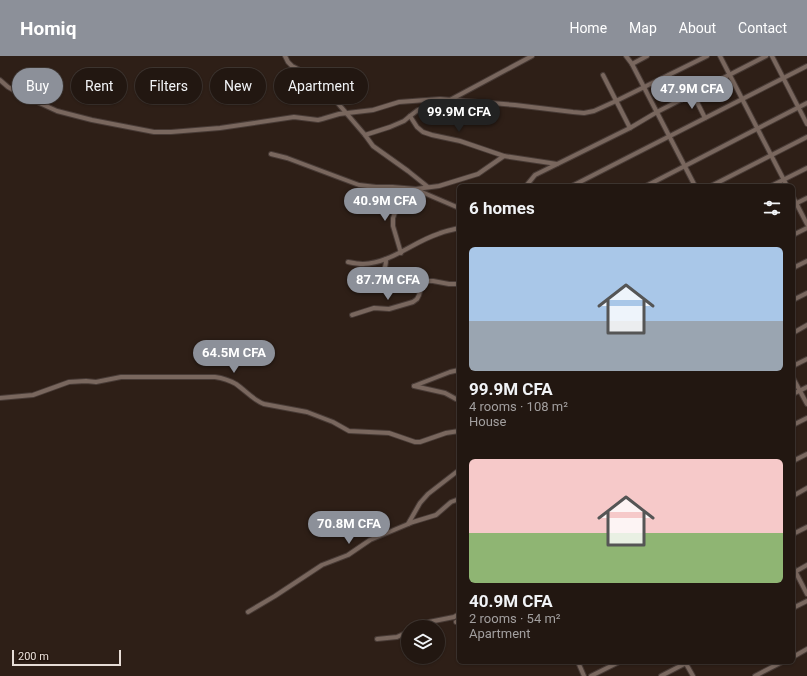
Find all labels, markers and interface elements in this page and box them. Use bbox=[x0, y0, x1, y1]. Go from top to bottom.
text: Homiq bbox=[20, 17, 76, 40]
text: Home bbox=[569, 20, 607, 36]
text: Map bbox=[629, 20, 657, 36]
text: About bbox=[679, 20, 716, 36]
text: Contact bbox=[738, 20, 787, 36]
chip: Buy bbox=[12, 68, 63, 104]
chip: Rent bbox=[71, 68, 127, 104]
chip: Filters bbox=[135, 68, 202, 104]
chip: New bbox=[210, 68, 266, 104]
chip: Apartment bbox=[274, 68, 368, 104]
pin: 47.9M CFA bbox=[646, 76, 738, 110]
text: 47.9M CFA bbox=[660, 81, 724, 96]
pin: 99.9M CFA bbox=[413, 99, 505, 133]
text: 99.9M CFA bbox=[427, 104, 491, 119]
pin: 40.9M CFA bbox=[339, 188, 431, 222]
text: 40.9M CFA bbox=[353, 193, 417, 208]
icon: filters bbox=[761, 197, 783, 219]
text: 6 homes bbox=[469, 198, 535, 218]
pin: 87.7M CFA bbox=[342, 267, 434, 301]
text: 87.7M CFA bbox=[356, 272, 420, 287]
icon: home bbox=[590, 273, 662, 345]
pin: 64.5M CFA bbox=[188, 340, 280, 374]
text: 64.5M CFA bbox=[202, 345, 266, 360]
text: 99.9M CFA bbox=[469, 379, 553, 399]
text: 4 rooms · 108 m² bbox=[469, 399, 568, 414]
text: House bbox=[469, 414, 506, 429]
icon: home bbox=[590, 485, 662, 557]
pin: 70.8M CFA bbox=[303, 511, 395, 545]
text: 70.8M CFA bbox=[317, 516, 381, 531]
text: 40.9M CFA bbox=[469, 591, 553, 611]
text: 2 rooms · 54 m² bbox=[469, 611, 561, 626]
map controls bbox=[401, 620, 445, 664]
button: layers bbox=[401, 620, 445, 664]
text: Apartment bbox=[469, 626, 531, 641]
scale bar bbox=[12, 648, 121, 667]
text: 200 m bbox=[18, 650, 49, 663]

